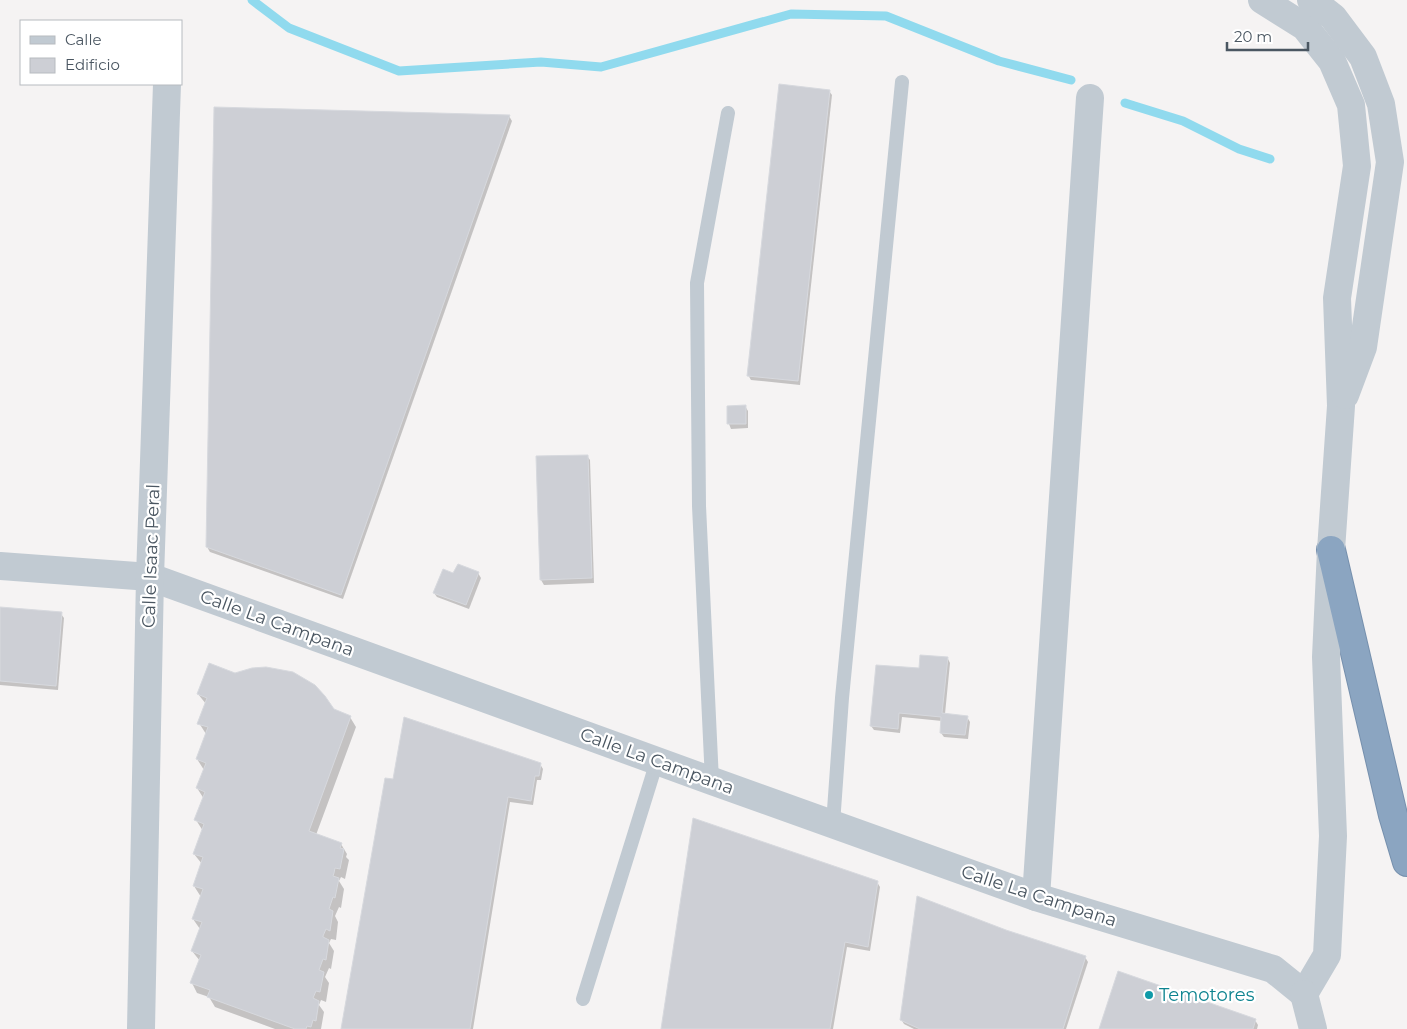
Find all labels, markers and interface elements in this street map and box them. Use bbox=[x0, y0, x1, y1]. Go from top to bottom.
legend bbox=[20, 20, 182, 85]
scale bar bbox=[1227, 20, 1308, 52]
text: 20 m bbox=[1234, 27, 1272, 46]
text: Calle bbox=[65, 30, 102, 49]
text: Edificio bbox=[65, 55, 120, 74]
street label: Calle Isaac Peral bbox=[137, 483, 165, 629]
street label: Calle La Campana bbox=[197, 585, 357, 661]
street label: Calle La Campana bbox=[577, 723, 737, 799]
street label: Calle La Campana bbox=[958, 860, 1120, 932]
place label: Temotores bbox=[1159, 984, 1255, 1006]
marker: Temotores bbox=[1143, 989, 1155, 1001]

